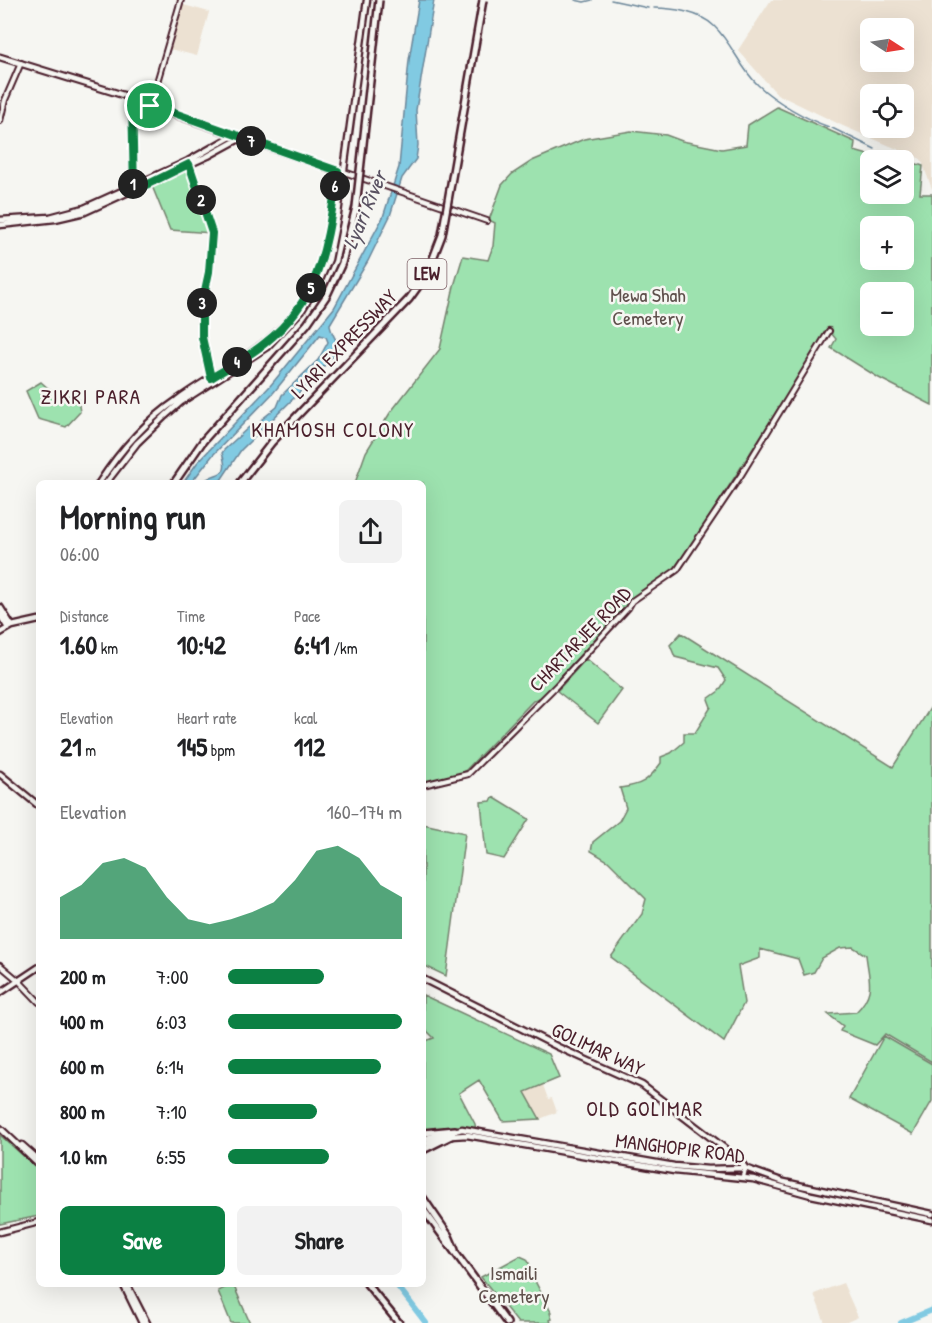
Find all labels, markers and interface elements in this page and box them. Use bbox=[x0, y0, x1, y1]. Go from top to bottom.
north arrow bbox=[860, 18, 914, 72]
map controls bbox=[860, 18, 914, 336]
pin bbox=[124, 80, 175, 131]
button: locate bbox=[860, 84, 914, 138]
icon: arrive bbox=[133, 89, 166, 122]
pin: 7 bbox=[236, 126, 266, 156]
text: 7 bbox=[247, 130, 255, 152]
button: layers bbox=[860, 150, 914, 204]
water label: Lyari River bbox=[335, 164, 395, 253]
pin: 1 bbox=[118, 169, 148, 199]
pin: 6 bbox=[320, 171, 350, 201]
text: 1 bbox=[130, 173, 136, 195]
text: 6 bbox=[332, 175, 338, 197]
pin: 2 bbox=[186, 185, 216, 215]
text: 2 bbox=[197, 189, 205, 211]
button: + bbox=[860, 216, 914, 270]
road number: LEW bbox=[408, 259, 446, 289]
pin: 5 bbox=[296, 273, 326, 303]
text: 5 bbox=[308, 277, 314, 299]
park label: Mewa Shah Cemetery bbox=[610, 281, 686, 331]
button: − bbox=[860, 282, 914, 336]
street label: LYARI EXPRESSWAY bbox=[285, 283, 403, 404]
pin: 3 bbox=[187, 288, 217, 318]
text: 3 bbox=[198, 292, 206, 314]
pin: 4 bbox=[222, 347, 252, 377]
text: 4 bbox=[234, 351, 240, 373]
district label: ZIKRI PARA bbox=[41, 382, 142, 411]
district label: KHAMOSH COLONY bbox=[251, 415, 415, 444]
text: Morning run bbox=[60, 495, 206, 539]
button: share bbox=[339, 500, 402, 563]
text: 06:00 bbox=[60, 540, 100, 567]
street label: CHARTARJEE ROAD bbox=[523, 580, 637, 697]
text: Distance bbox=[60, 605, 109, 627]
text: Time bbox=[177, 605, 205, 627]
text: Pace bbox=[294, 605, 321, 627]
text: 1.60 bbox=[60, 627, 97, 662]
text: 10:42 bbox=[177, 627, 226, 662]
text: 6:41 bbox=[294, 627, 330, 662]
text: km bbox=[97, 637, 118, 659]
text: /km bbox=[330, 637, 358, 659]
text: Elevation bbox=[60, 707, 113, 729]
text: Heart rate bbox=[177, 707, 237, 729]
text: kcal bbox=[294, 707, 317, 729]
text: 21 bbox=[60, 729, 82, 764]
text: 145 bbox=[177, 729, 207, 764]
text: 112 bbox=[294, 729, 325, 764]
text: m bbox=[82, 739, 96, 761]
text: bpm bbox=[207, 739, 235, 761]
text: Elevation bbox=[60, 798, 126, 825]
text: 160–174 m bbox=[327, 798, 402, 825]
text: 200 m bbox=[60, 963, 105, 990]
text: 7:00 bbox=[156, 963, 188, 990]
text: 400 m bbox=[60, 1008, 104, 1035]
text: 6:03 bbox=[156, 1008, 187, 1035]
street label: GOLIMAR WAY bbox=[548, 1015, 649, 1082]
text: 600 m bbox=[60, 1053, 104, 1080]
text: 6:14 bbox=[156, 1053, 183, 1080]
district label: OLD GOLIMAR bbox=[586, 1094, 704, 1123]
text: 800 m bbox=[60, 1098, 105, 1125]
text: 7:10 bbox=[156, 1098, 187, 1125]
street label: MANGHOPIR ROAD bbox=[614, 1126, 747, 1169]
text: 1.0 km bbox=[60, 1143, 107, 1170]
text: 6:55 bbox=[156, 1143, 186, 1170]
button: Save bbox=[60, 1206, 225, 1275]
button: Share bbox=[237, 1206, 402, 1275]
park label: Ismaili Cemetery bbox=[478, 1259, 550, 1309]

